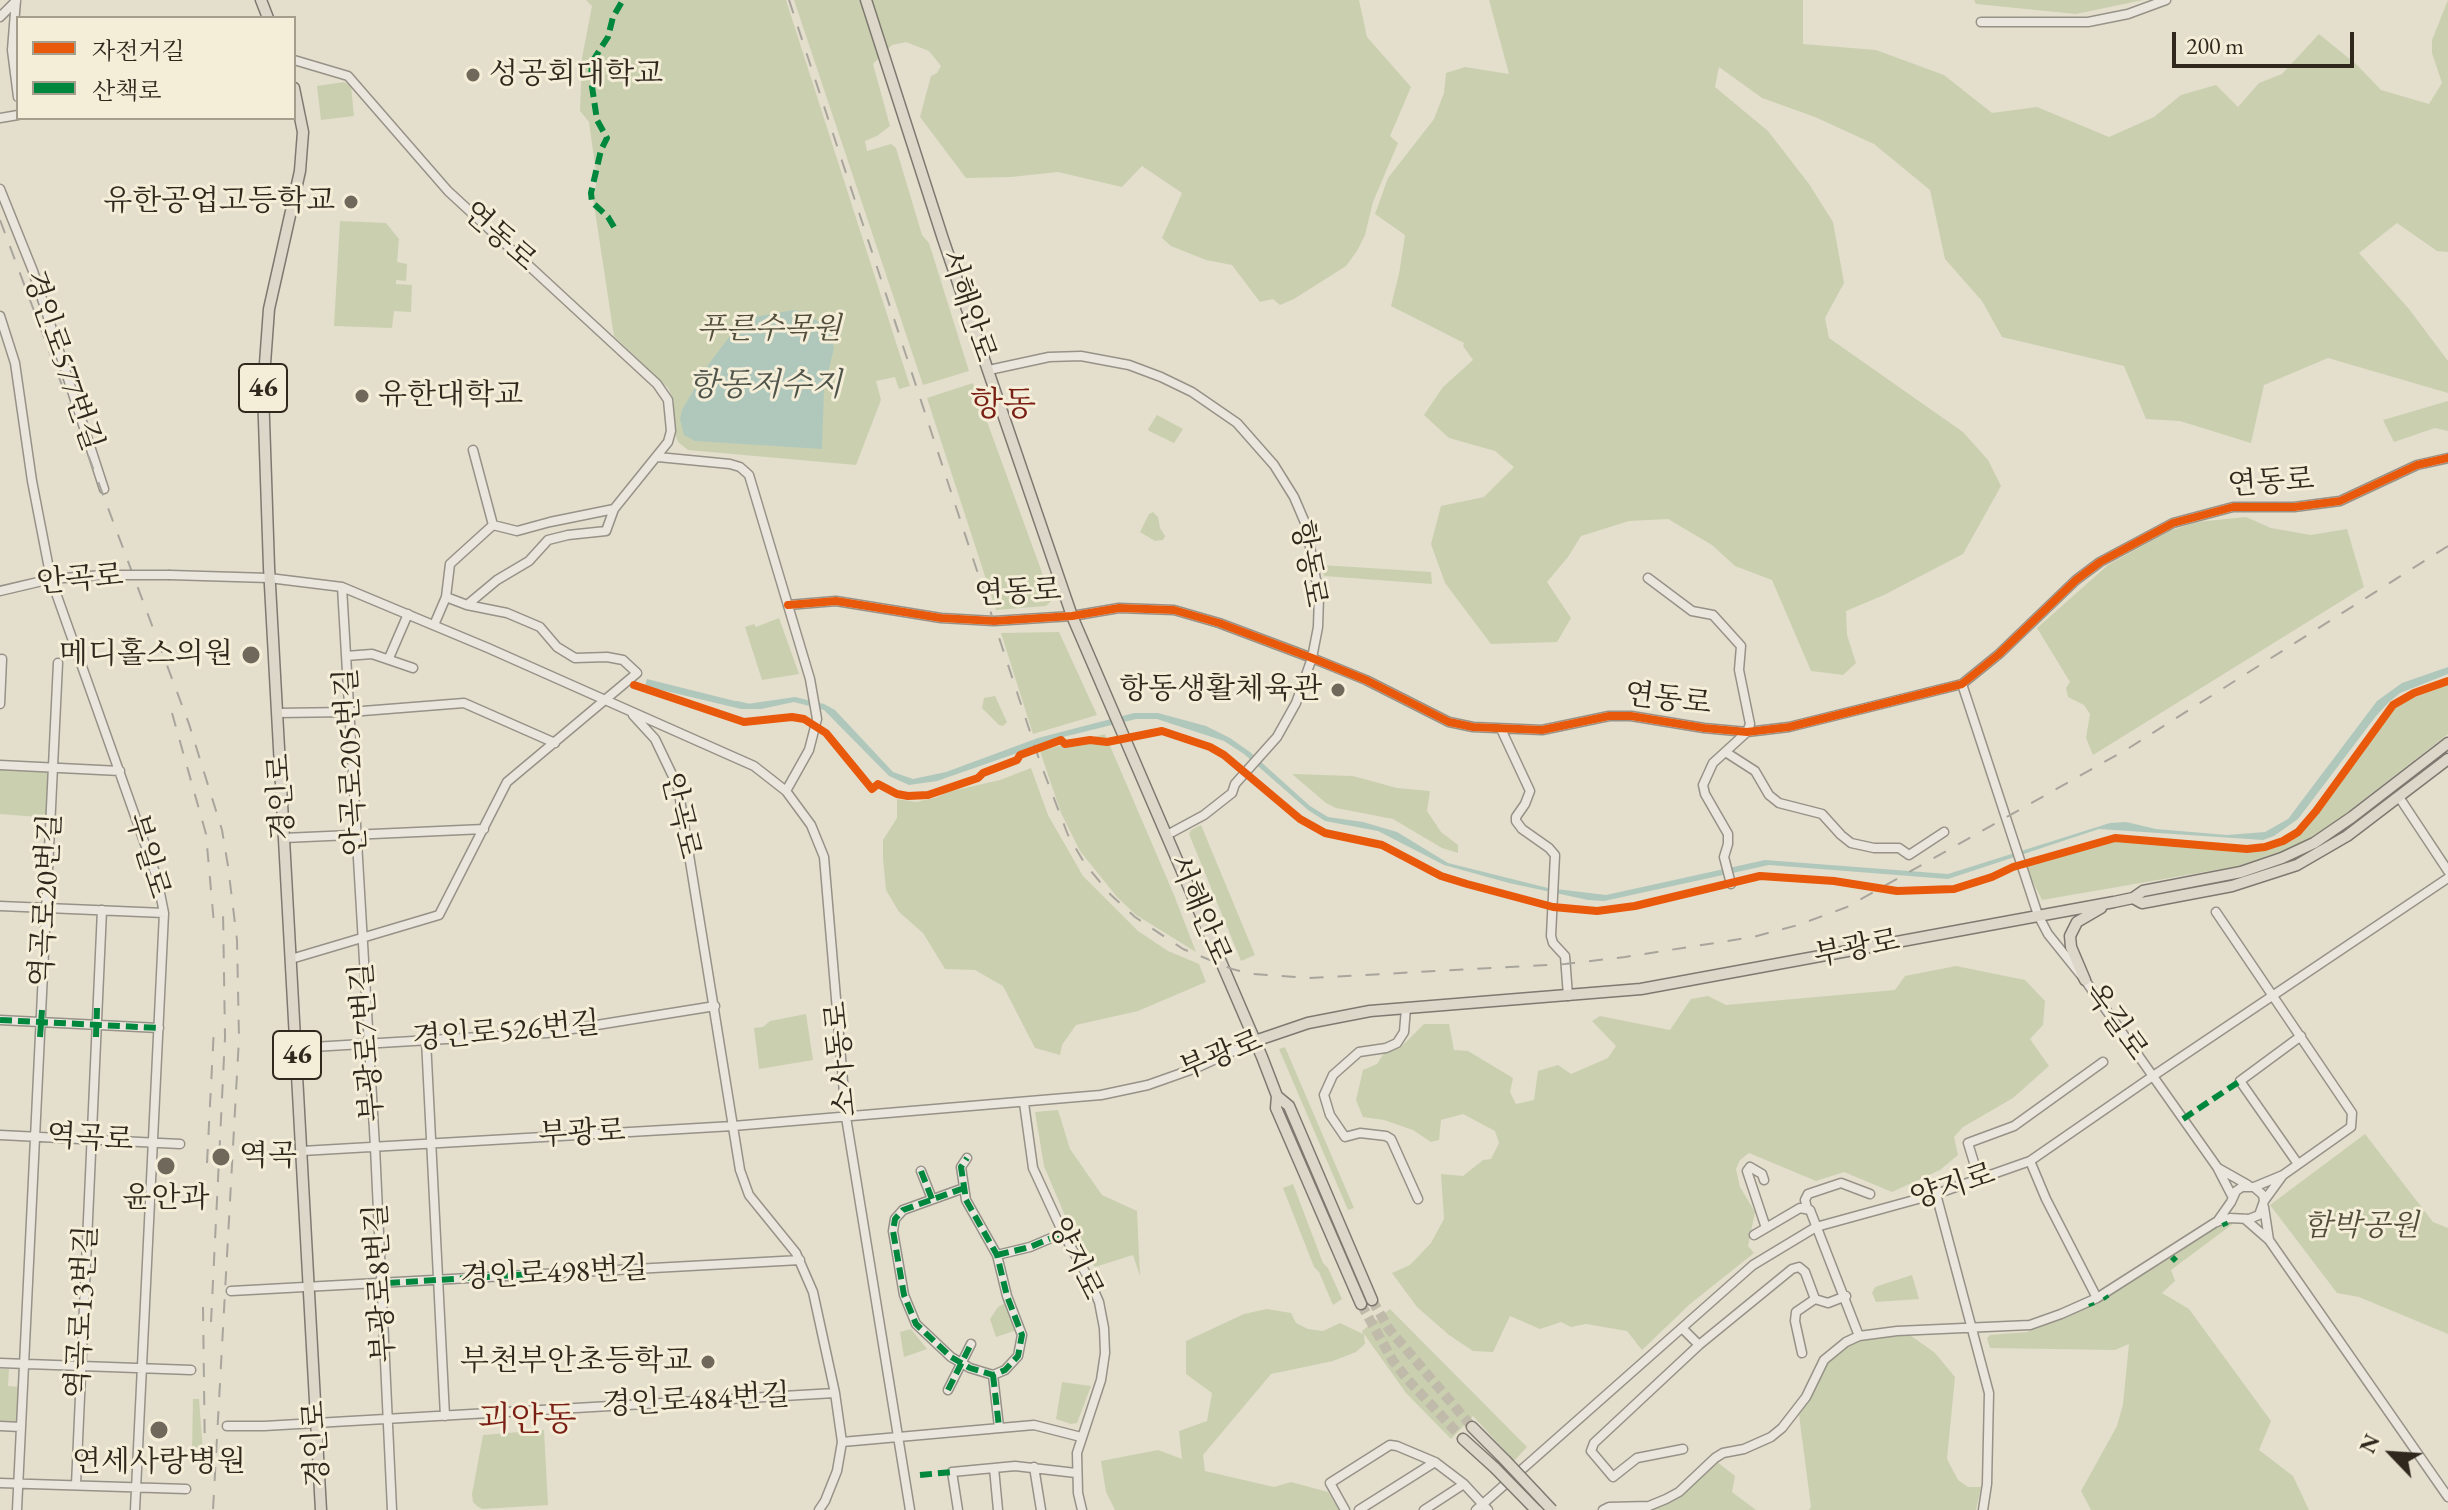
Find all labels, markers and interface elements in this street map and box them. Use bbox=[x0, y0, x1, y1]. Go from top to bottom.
legend bbox=[16, 16, 296, 120]
scale bar bbox=[2176, 16, 2358, 66]
text: 200 m bbox=[2186, 30, 2244, 61]
text: 자전거길 bbox=[92, 35, 185, 66]
place label: 성공회대학교 bbox=[489, 57, 663, 93]
marker: 성공회대학교 bbox=[464, 66, 482, 84]
text: 산책로 bbox=[92, 75, 162, 106]
place label: 유한공업고등학교 bbox=[103, 184, 335, 220]
marker: 유한공업고등학교 bbox=[342, 193, 360, 211]
street label: 연동로 bbox=[455, 195, 543, 279]
street label: 서해안로 bbox=[931, 245, 1003, 367]
street label: 경인로577번길 bbox=[14, 266, 110, 456]
park label: 푸른수목원 bbox=[697, 312, 841, 348]
road number: 46 bbox=[239, 364, 287, 412]
water label: 항동저수지 bbox=[688, 367, 842, 405]
place label: 유한대학교 bbox=[378, 378, 523, 414]
district label: 항동 bbox=[970, 386, 1036, 426]
marker: 유한대학교 bbox=[353, 387, 371, 405]
street label: 연동로 bbox=[2226, 462, 2316, 504]
street label: 항동로 bbox=[1283, 518, 1333, 610]
street label: 안곡로 bbox=[35, 558, 125, 602]
street label: 연동로 bbox=[974, 573, 1062, 613]
place label: 메디홀스의원 bbox=[59, 637, 233, 673]
marker: 메디홀스의원 bbox=[240, 644, 262, 666]
street label: 안곡로205번길 bbox=[329, 667, 375, 857]
place label: 항동생활체육관 bbox=[1119, 672, 1322, 708]
street label: 연동로 bbox=[1623, 677, 1713, 723]
marker: 항동생활체육관 bbox=[1329, 681, 1347, 699]
street label: 경인로 bbox=[262, 753, 302, 841]
street label: 안곡로 bbox=[653, 770, 707, 862]
street label: 부일로 bbox=[117, 809, 177, 903]
street label: 역곡로20번길 bbox=[24, 812, 70, 988]
street label: 서해안로 bbox=[1160, 850, 1238, 970]
street label: 부광로 bbox=[1811, 923, 1903, 975]
street label: 부광로7번길 bbox=[344, 961, 392, 1123]
street label: 옥길로 bbox=[2075, 976, 2155, 1068]
street label: 소사동로 bbox=[819, 1000, 865, 1118]
street label: 경인로526번길 bbox=[411, 1006, 601, 1058]
street label: 부광로 bbox=[1174, 1023, 1268, 1089]
road number: 46 bbox=[273, 1031, 321, 1079]
street label: 부광로 bbox=[538, 1114, 626, 1154]
street label: 역곡로 bbox=[46, 1119, 134, 1159]
place label: 역곡 bbox=[239, 1139, 297, 1175]
marker: 역곡 bbox=[210, 1146, 232, 1168]
marker: 윤안과 bbox=[155, 1155, 177, 1177]
street label: 양지로 bbox=[1906, 1156, 2000, 1218]
place label: 윤안과 bbox=[123, 1181, 209, 1217]
street label: 부광로8번길 bbox=[359, 1203, 403, 1363]
park label: 함박공원 bbox=[2303, 1209, 2419, 1245]
street label: 양지로 bbox=[1040, 1212, 1110, 1306]
street label: 역곡로13번길 bbox=[60, 1224, 106, 1400]
street label: 경인로498번길 bbox=[459, 1251, 649, 1297]
place label: 부천부안초등학교 bbox=[460, 1344, 692, 1380]
marker: 부천부안초등학교 bbox=[699, 1353, 717, 1371]
street label: 경인로484번길 bbox=[601, 1378, 791, 1424]
street label: 경인로 bbox=[297, 1400, 337, 1488]
district label: 괴안동 bbox=[478, 1401, 576, 1441]
north arrow bbox=[2352, 1414, 2432, 1494]
marker: 연세사랑병원 bbox=[148, 1419, 170, 1441]
text: N bbox=[2353, 1429, 2387, 1458]
place label: 연세사랑병원 bbox=[72, 1445, 246, 1481]

